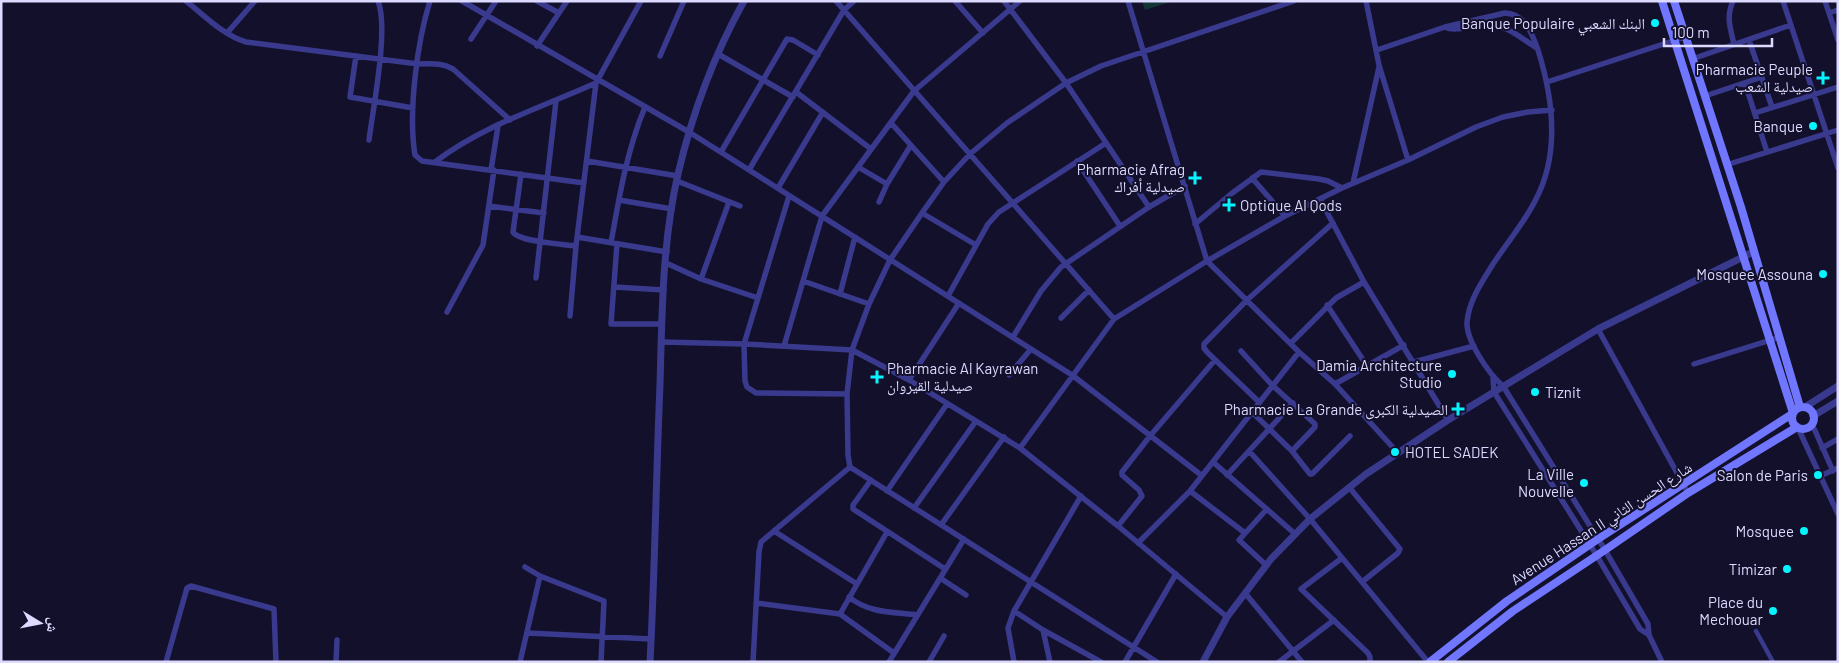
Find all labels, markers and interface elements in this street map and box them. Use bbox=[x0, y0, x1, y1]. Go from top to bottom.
place label: Banque Populaire البنك الشعبي bbox=[1461, 14, 1645, 36]
scale bar bbox=[1664, 15, 1772, 47]
marker: Banque Populaire البنك الشعبي bbox=[1649, 17, 1661, 29]
text: 100 m bbox=[1672, 23, 1710, 41]
place label: Pharmacie Peuple صيدلية الشعب bbox=[1696, 60, 1813, 95]
marker: Pharmacie Peuple صيدلية الشعب bbox=[1817, 72, 1829, 84]
place label: Banque bbox=[1754, 117, 1803, 135]
marker: Banque bbox=[1807, 120, 1819, 132]
place label: Pharmacie Afrag صيدلية أفراك bbox=[1077, 160, 1185, 196]
marker: Pharmacie Afrag صيدلية أفراك bbox=[1189, 172, 1201, 184]
place label: Optique Al Qods bbox=[1240, 196, 1342, 214]
marker: Optique Al Qods bbox=[1222, 198, 1236, 212]
place label: Mosquee Assouna bbox=[1696, 265, 1813, 283]
marker: Mosquee Assouna bbox=[1817, 268, 1829, 280]
place label: Damia Architecture Studio bbox=[1316, 356, 1442, 391]
place label: Pharmacie Al Kayrawan صيدلية القيروان bbox=[887, 359, 1038, 396]
marker: Damia Architecture Studio bbox=[1446, 368, 1458, 380]
marker: Pharmacie Al Kayrawan صيدلية القيروان bbox=[871, 371, 883, 383]
place label: Tiznit bbox=[1545, 383, 1581, 401]
marker: Tiznit bbox=[1529, 386, 1541, 398]
place label: Pharmacie La Grande الصيدلية الكبرى bbox=[1224, 400, 1448, 420]
marker: Pharmacie La Grande الصيدلية الكبرى bbox=[1452, 403, 1464, 415]
place label: HOTEL SADEK bbox=[1405, 443, 1499, 461]
marker: HOTEL SADEK bbox=[1389, 446, 1401, 458]
street label: Avenue Hassan II شارع الحسن الثاني bbox=[1507, 458, 1697, 592]
place label: La Ville Nouvelle bbox=[1518, 465, 1574, 500]
place label: Salon de Paris bbox=[1717, 466, 1808, 484]
marker: Salon de Paris bbox=[1812, 469, 1824, 481]
marker: La Ville Nouvelle bbox=[1578, 477, 1590, 489]
place label: Mosquee bbox=[1736, 522, 1794, 540]
marker: Mosquee bbox=[1798, 525, 1810, 537]
place label: Timizar bbox=[1729, 560, 1778, 578]
marker: Timizar bbox=[1781, 563, 1793, 575]
place label: Place du Mechouar bbox=[1699, 593, 1764, 628]
north arrow bbox=[15, 598, 65, 648]
marker: Place du Mechouar bbox=[1767, 605, 1779, 617]
text: ش bbox=[43, 616, 63, 634]

